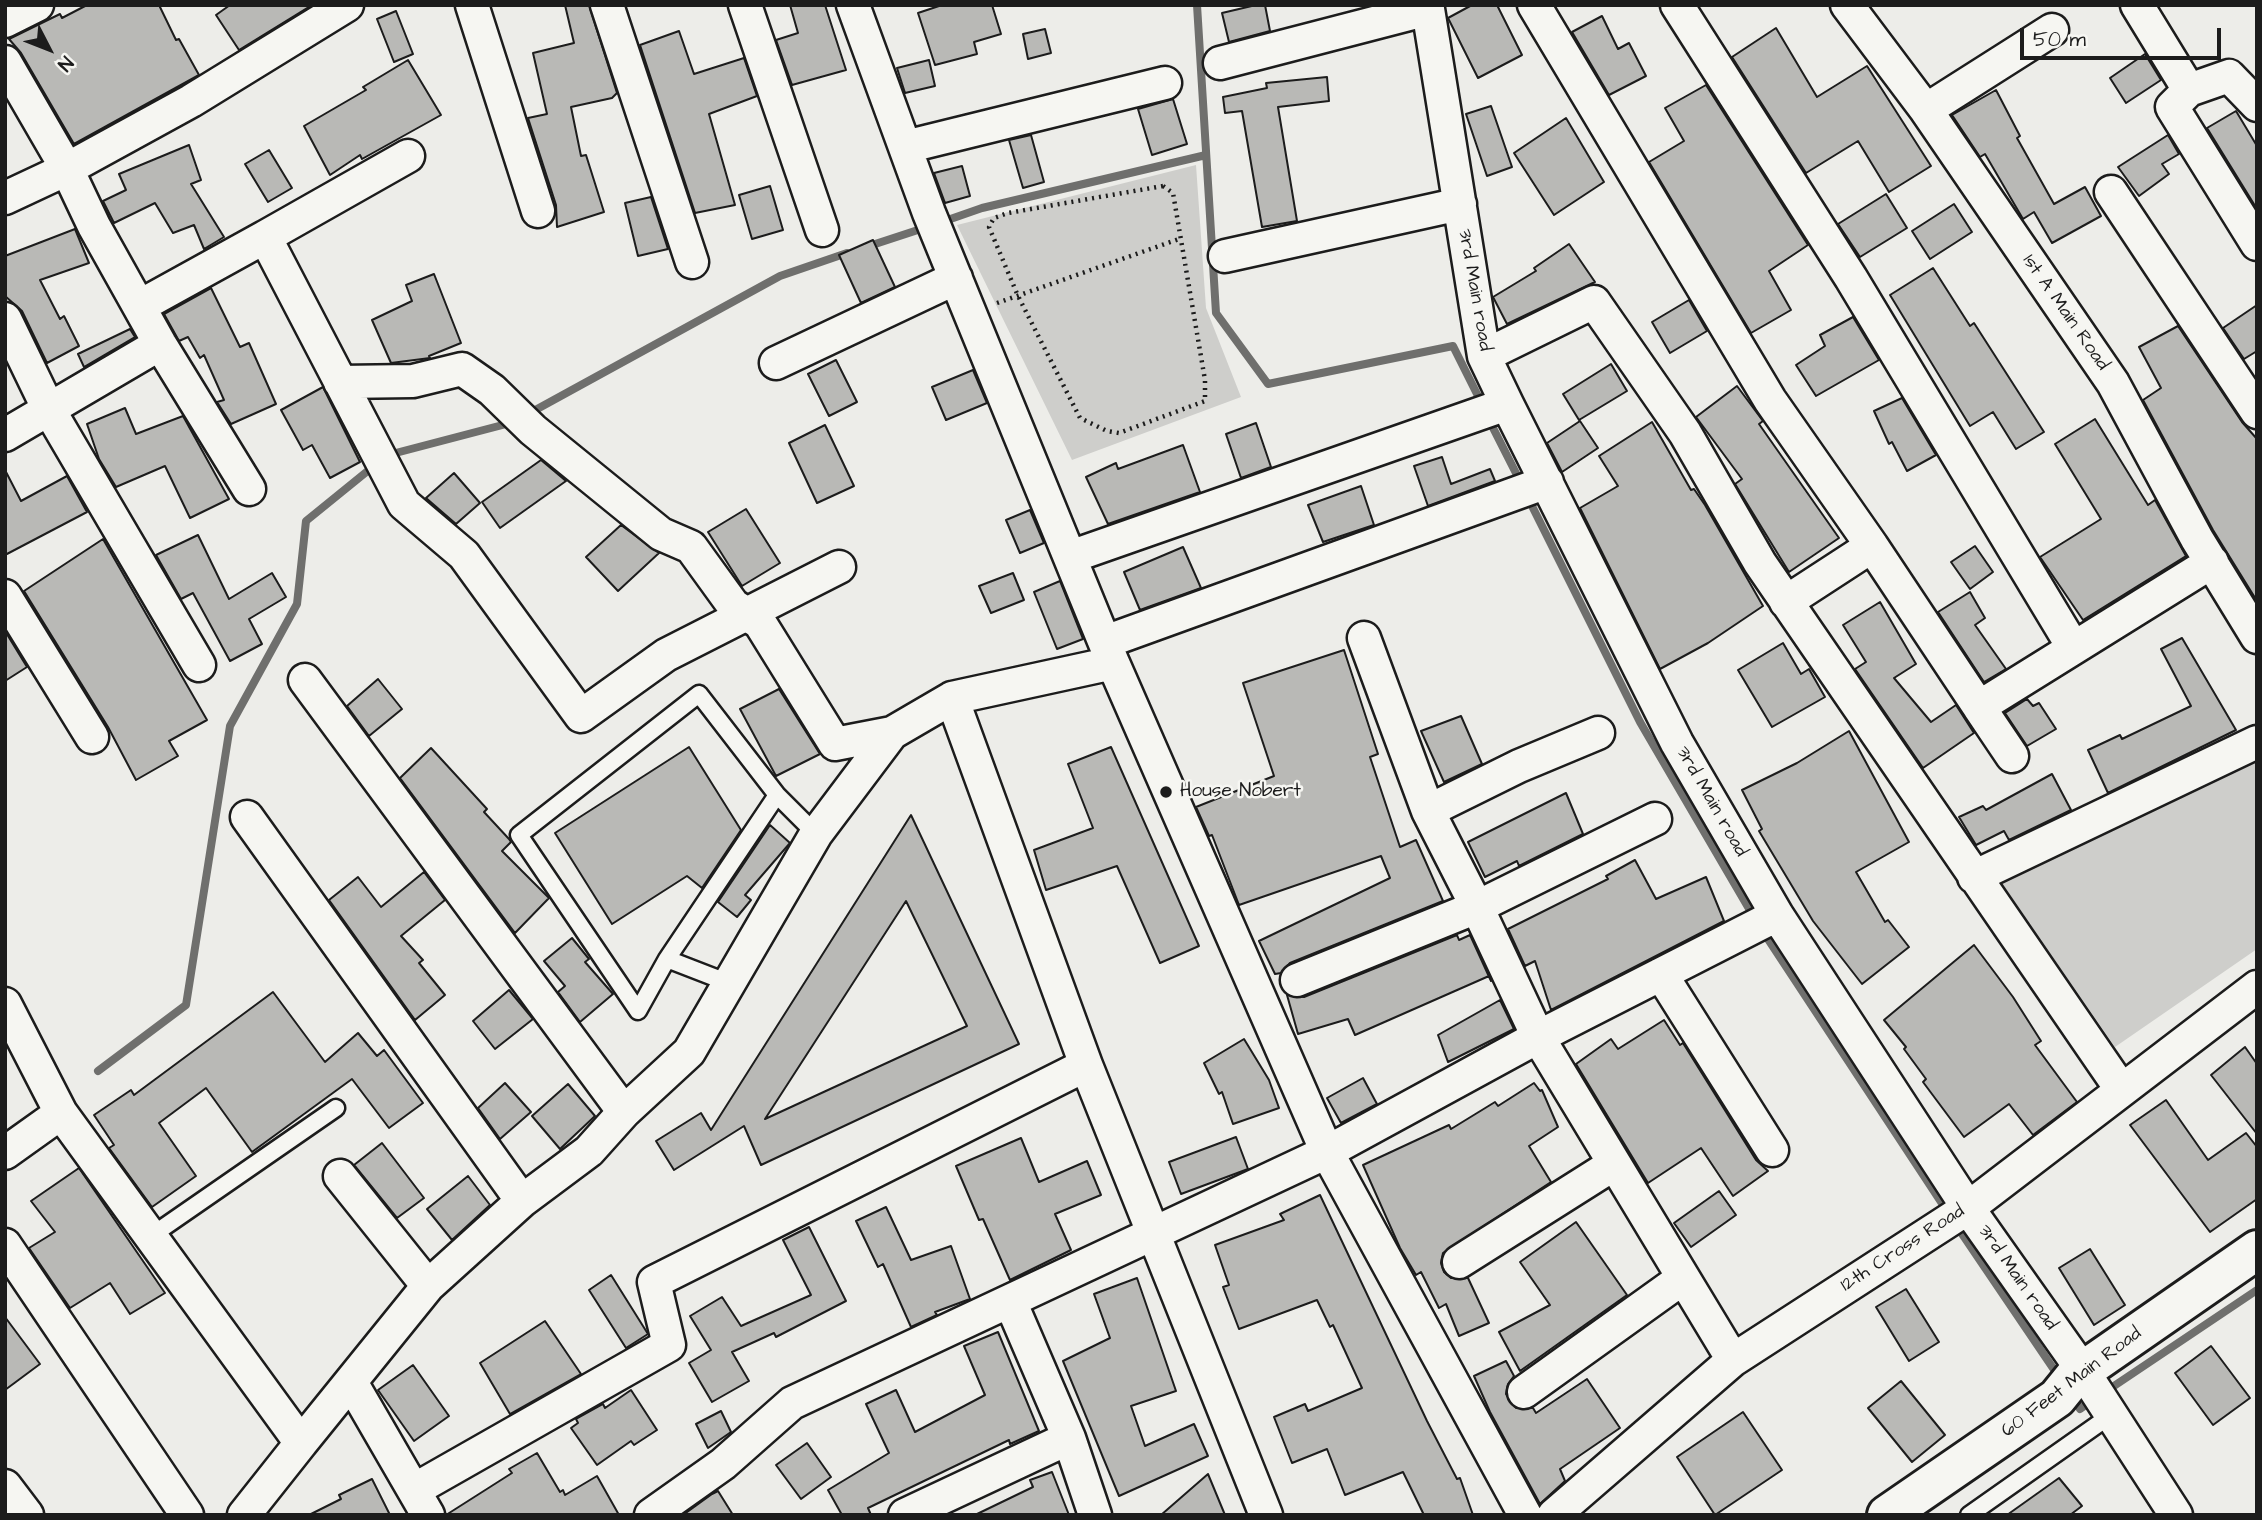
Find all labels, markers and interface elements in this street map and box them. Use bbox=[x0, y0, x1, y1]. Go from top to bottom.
north arrow bbox=[14, 14, 84, 84]
scale bar bbox=[2024, 14, 2225, 58]
text: 50 m bbox=[2033, 25, 2086, 54]
text: N bbox=[51, 50, 79, 77]
street label: 3rd Main road bbox=[1452, 227, 1496, 353]
street label: 1st A Main Road bbox=[2017, 251, 2113, 375]
street label: 3rd Main road bbox=[1670, 743, 1752, 861]
place label: House Nobert bbox=[1180, 781, 1301, 803]
marker: House Nobert bbox=[1158, 784, 1174, 800]
street label: 12th Cross Road bbox=[1837, 1201, 1969, 1297]
street label: 3rd Main road bbox=[1972, 1221, 2062, 1335]
street label: 60 Feet Main Road bbox=[1997, 1323, 2147, 1443]

